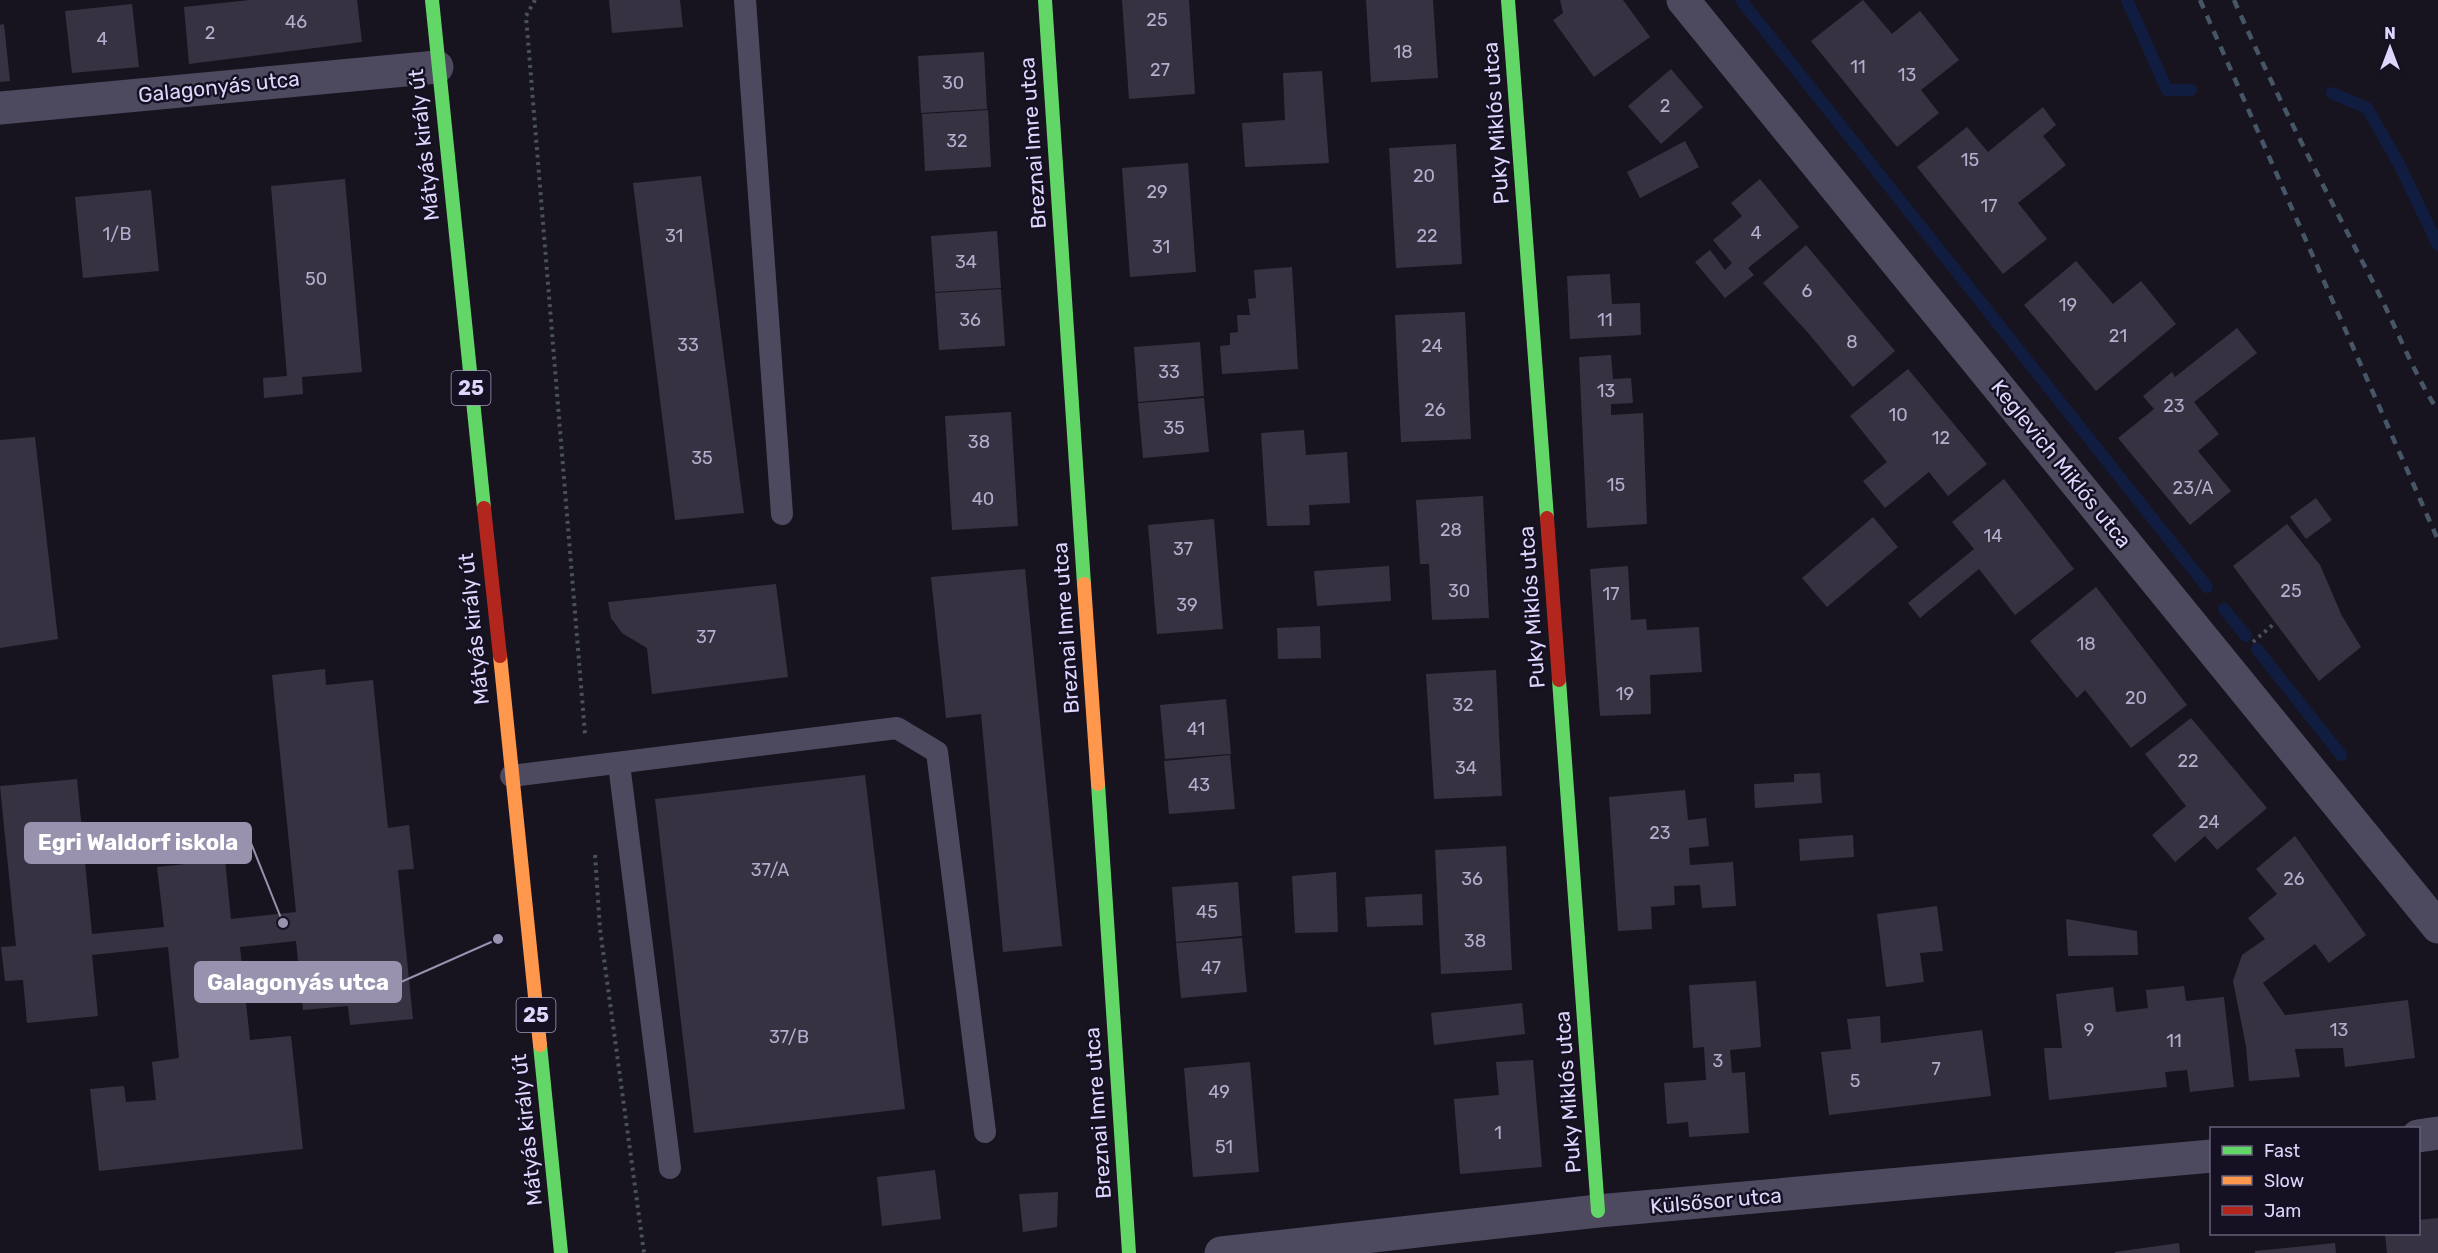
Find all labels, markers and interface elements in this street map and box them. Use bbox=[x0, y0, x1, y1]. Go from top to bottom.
house number: 25 bbox=[1146, 9, 1168, 31]
house number: 46 bbox=[285, 11, 307, 33]
north arrow bbox=[2360, 18, 2420, 78]
house number: 2 bbox=[205, 22, 215, 44]
text: N bbox=[2384, 24, 2396, 43]
house number: 4 bbox=[96, 28, 108, 50]
house number: 18 bbox=[1393, 41, 1413, 63]
street label: Puky Miklós utca bbox=[1477, 41, 1514, 205]
street label: Breznai Imre utca bbox=[1014, 56, 1051, 230]
house number: 11 bbox=[1850, 56, 1866, 78]
house number: 27 bbox=[1150, 59, 1170, 81]
house number: 13 bbox=[1898, 64, 1916, 86]
street label: Galagonyás utca bbox=[137, 66, 301, 107]
street label: Mátyás király út bbox=[403, 68, 444, 222]
house number: 30 bbox=[942, 72, 964, 94]
house number: 2 bbox=[1660, 95, 1670, 117]
house number: 32 bbox=[946, 130, 968, 152]
house number: 15 bbox=[1961, 149, 1979, 171]
house number: 20 bbox=[1413, 165, 1435, 187]
house number: 29 bbox=[1146, 181, 1168, 203]
house number: 17 bbox=[1981, 195, 1997, 217]
house number: 4 bbox=[1750, 222, 1762, 244]
house number: 1/B bbox=[102, 223, 132, 245]
house number: 31 bbox=[665, 225, 683, 247]
house number: 22 bbox=[1416, 225, 1438, 247]
house number: 31 bbox=[1152, 236, 1170, 258]
house number: 34 bbox=[955, 251, 977, 273]
house number: 50 bbox=[305, 268, 327, 290]
house number: 6 bbox=[1802, 280, 1813, 302]
house number: 19 bbox=[2059, 294, 2077, 316]
house number: 36 bbox=[959, 309, 981, 331]
house number: 11 bbox=[1597, 309, 1613, 331]
house number: 21 bbox=[2109, 325, 2127, 347]
house number: 8 bbox=[1846, 331, 1858, 353]
house number: 33 bbox=[677, 334, 699, 356]
house number: 24 bbox=[1421, 335, 1443, 357]
house number: 33 bbox=[1158, 361, 1180, 383]
road number: 25 bbox=[452, 371, 490, 405]
street label: Keglevich Miklós utca bbox=[1986, 375, 2137, 553]
house number: 13 bbox=[1597, 380, 1615, 402]
house number: 23 bbox=[2163, 395, 2185, 417]
house number: 26 bbox=[1424, 399, 1446, 421]
house number: 10 bbox=[1888, 404, 1908, 426]
house number: 35 bbox=[1163, 417, 1185, 439]
house number: 12 bbox=[1932, 427, 1950, 449]
house number: 38 bbox=[968, 431, 990, 453]
house number: 35 bbox=[691, 447, 713, 469]
house number: 15 bbox=[1607, 474, 1625, 496]
house number: 23/A bbox=[2173, 477, 2213, 499]
house number: 40 bbox=[972, 488, 994, 510]
house number: 28 bbox=[1440, 519, 1462, 541]
street label: Puky Miklós utca bbox=[1513, 525, 1550, 689]
house number: 14 bbox=[1984, 525, 2002, 547]
house number: 37 bbox=[1173, 538, 1193, 560]
street label: Breznai Imre utca bbox=[1047, 541, 1084, 715]
street label: Mátyás király út bbox=[453, 552, 494, 706]
house number: 30 bbox=[1448, 580, 1470, 602]
house number: 25 bbox=[2280, 580, 2302, 602]
house number: 17 bbox=[1603, 583, 1619, 605]
house number: 39 bbox=[1176, 594, 1198, 616]
house number: 37 bbox=[696, 626, 716, 648]
house number: 18 bbox=[2076, 633, 2096, 655]
house number: 19 bbox=[1616, 683, 1634, 705]
house number: 20 bbox=[2125, 687, 2147, 709]
house number: 32 bbox=[1452, 694, 1474, 716]
house number: 41 bbox=[1187, 718, 1205, 740]
house number: 22 bbox=[2177, 750, 2199, 772]
house number: 34 bbox=[1455, 757, 1477, 779]
house number: 43 bbox=[1188, 774, 1210, 796]
house number: 24 bbox=[2198, 811, 2220, 833]
house number: 23 bbox=[1649, 822, 1671, 844]
callout: Egri Waldorf iskola bbox=[25, 823, 251, 863]
text: Egri Waldorf iskola bbox=[38, 829, 238, 856]
house number: 37/A bbox=[751, 859, 789, 881]
house number: 36 bbox=[1461, 868, 1483, 890]
house number: 26 bbox=[2283, 868, 2305, 890]
house number: 45 bbox=[1196, 901, 1218, 923]
house number: 38 bbox=[1464, 930, 1486, 952]
house number: 47 bbox=[1201, 957, 1221, 979]
callout: Galagonyás utca bbox=[195, 962, 401, 1002]
text: Galagonyás utca bbox=[207, 969, 389, 996]
road number: 25 bbox=[516, 998, 556, 1032]
street label: Puky Miklós utca bbox=[1549, 1010, 1586, 1174]
house number: 9 bbox=[2084, 1019, 2094, 1041]
house number: 13 bbox=[2330, 1019, 2348, 1041]
house number: 37/B bbox=[769, 1026, 809, 1048]
street label: Breznai Imre utca bbox=[1079, 1026, 1116, 1200]
house number: 11 bbox=[2166, 1030, 2182, 1052]
house number: 3 bbox=[1713, 1050, 1723, 1072]
street label: Mátyás király út bbox=[506, 1053, 547, 1207]
house number: 7 bbox=[1931, 1058, 1941, 1080]
house number: 5 bbox=[1850, 1070, 1860, 1092]
house number: 49 bbox=[1208, 1081, 1230, 1103]
house number: 1 bbox=[1494, 1122, 1502, 1144]
legend bbox=[2210, 1127, 2420, 1235]
house number: 51 bbox=[1215, 1136, 1233, 1158]
text: Fast bbox=[2264, 1140, 2300, 1162]
text: Slow bbox=[2264, 1170, 2304, 1192]
street label: Külsősor utca bbox=[1649, 1182, 1783, 1219]
text: Jam bbox=[2264, 1200, 2301, 1222]

